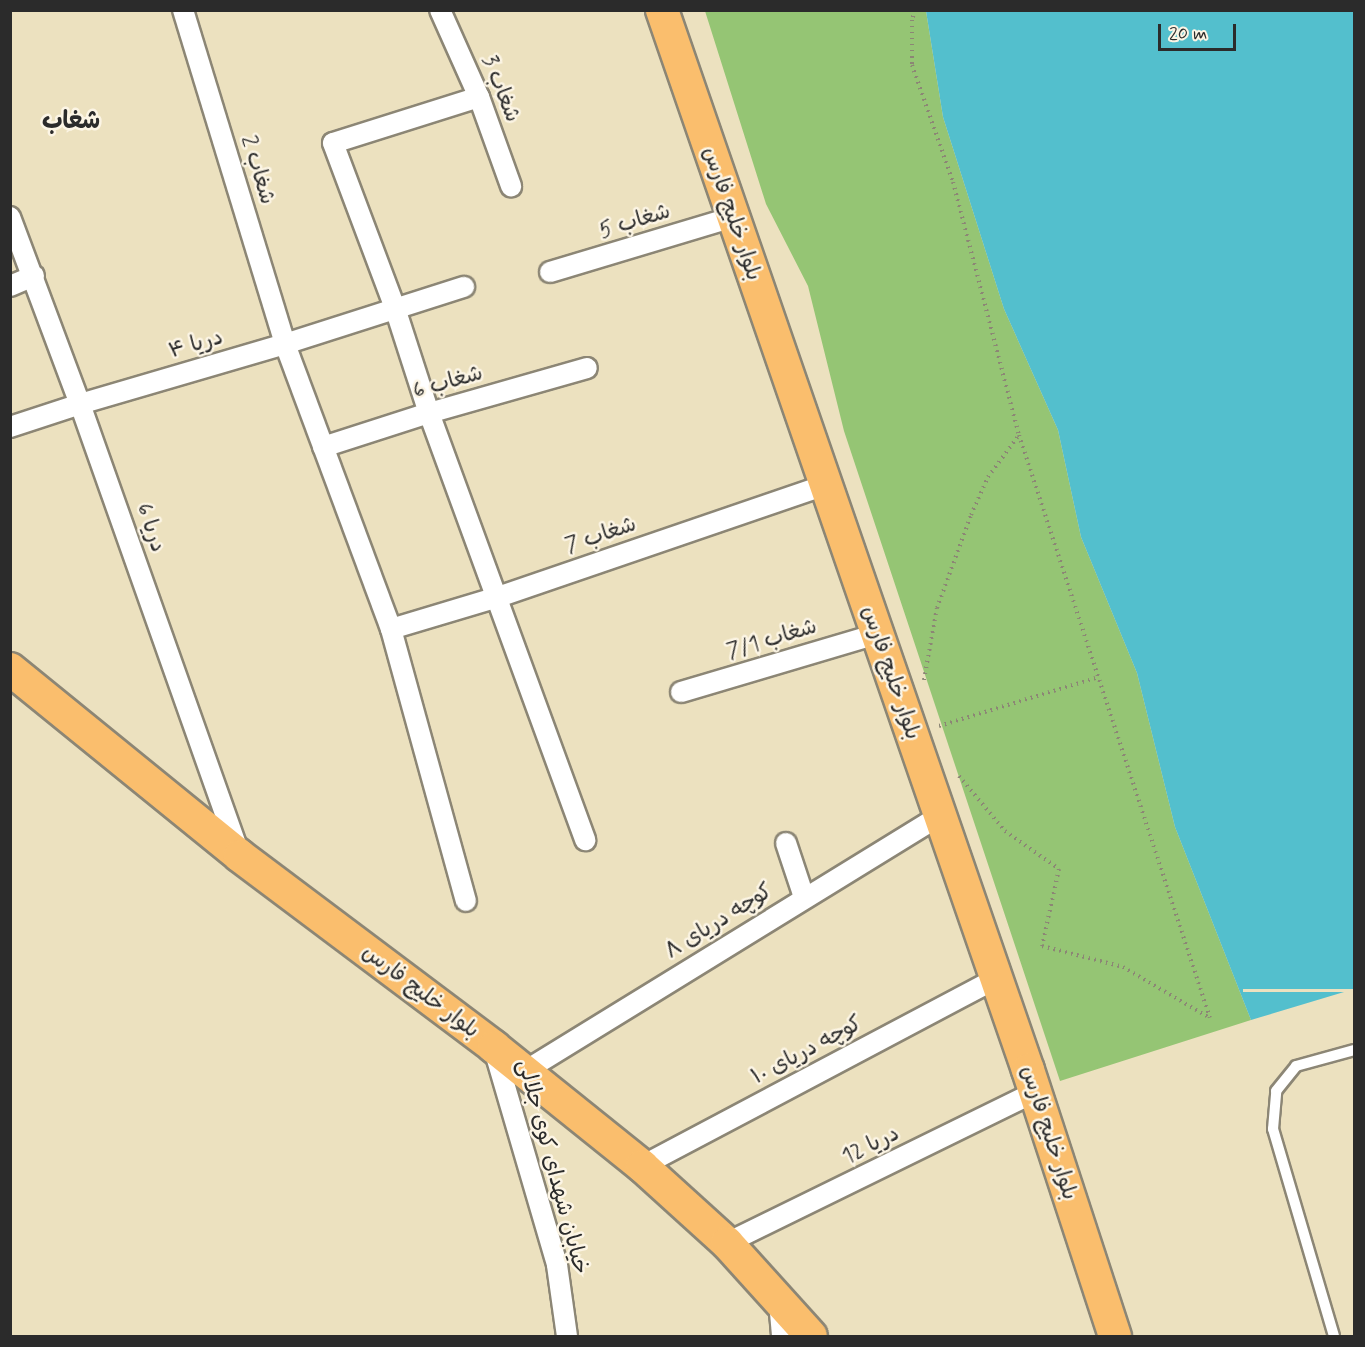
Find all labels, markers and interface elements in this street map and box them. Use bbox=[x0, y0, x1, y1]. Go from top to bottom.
scale bar bbox=[1161, 12, 1239, 50]
text: 20 m bbox=[1169, 22, 1207, 46]
street label: شغاب 3 bbox=[475, 52, 525, 126]
district label: شغاب bbox=[42, 108, 100, 136]
street label: شغاب 2 bbox=[234, 132, 280, 208]
street label: بلوار خلیج ‌فارس bbox=[696, 144, 766, 284]
street label: شغاب 5 bbox=[596, 199, 674, 245]
street label: دریا ۴ bbox=[166, 325, 226, 365]
street label: شغاب 6 bbox=[410, 361, 486, 405]
street label: دریا 6 bbox=[129, 500, 171, 556]
street label: شغاب 7 bbox=[562, 512, 640, 560]
street label: بلوار خلیج ‌فارس bbox=[855, 603, 925, 743]
street label: شغاب 7/1 bbox=[724, 614, 820, 666]
street label: کوچه دریای ۸ bbox=[660, 879, 778, 965]
street label: بلوار خلیج‌ فارس bbox=[356, 939, 484, 1045]
street label: کوچه دریای ۱۰ bbox=[747, 1011, 867, 1091]
street label: خیابان شهدای کوی جلالی bbox=[511, 1057, 593, 1277]
street label: بلوار خلیج ‌فارس bbox=[1014, 1063, 1082, 1203]
street label: دریا 12 bbox=[838, 1121, 904, 1171]

